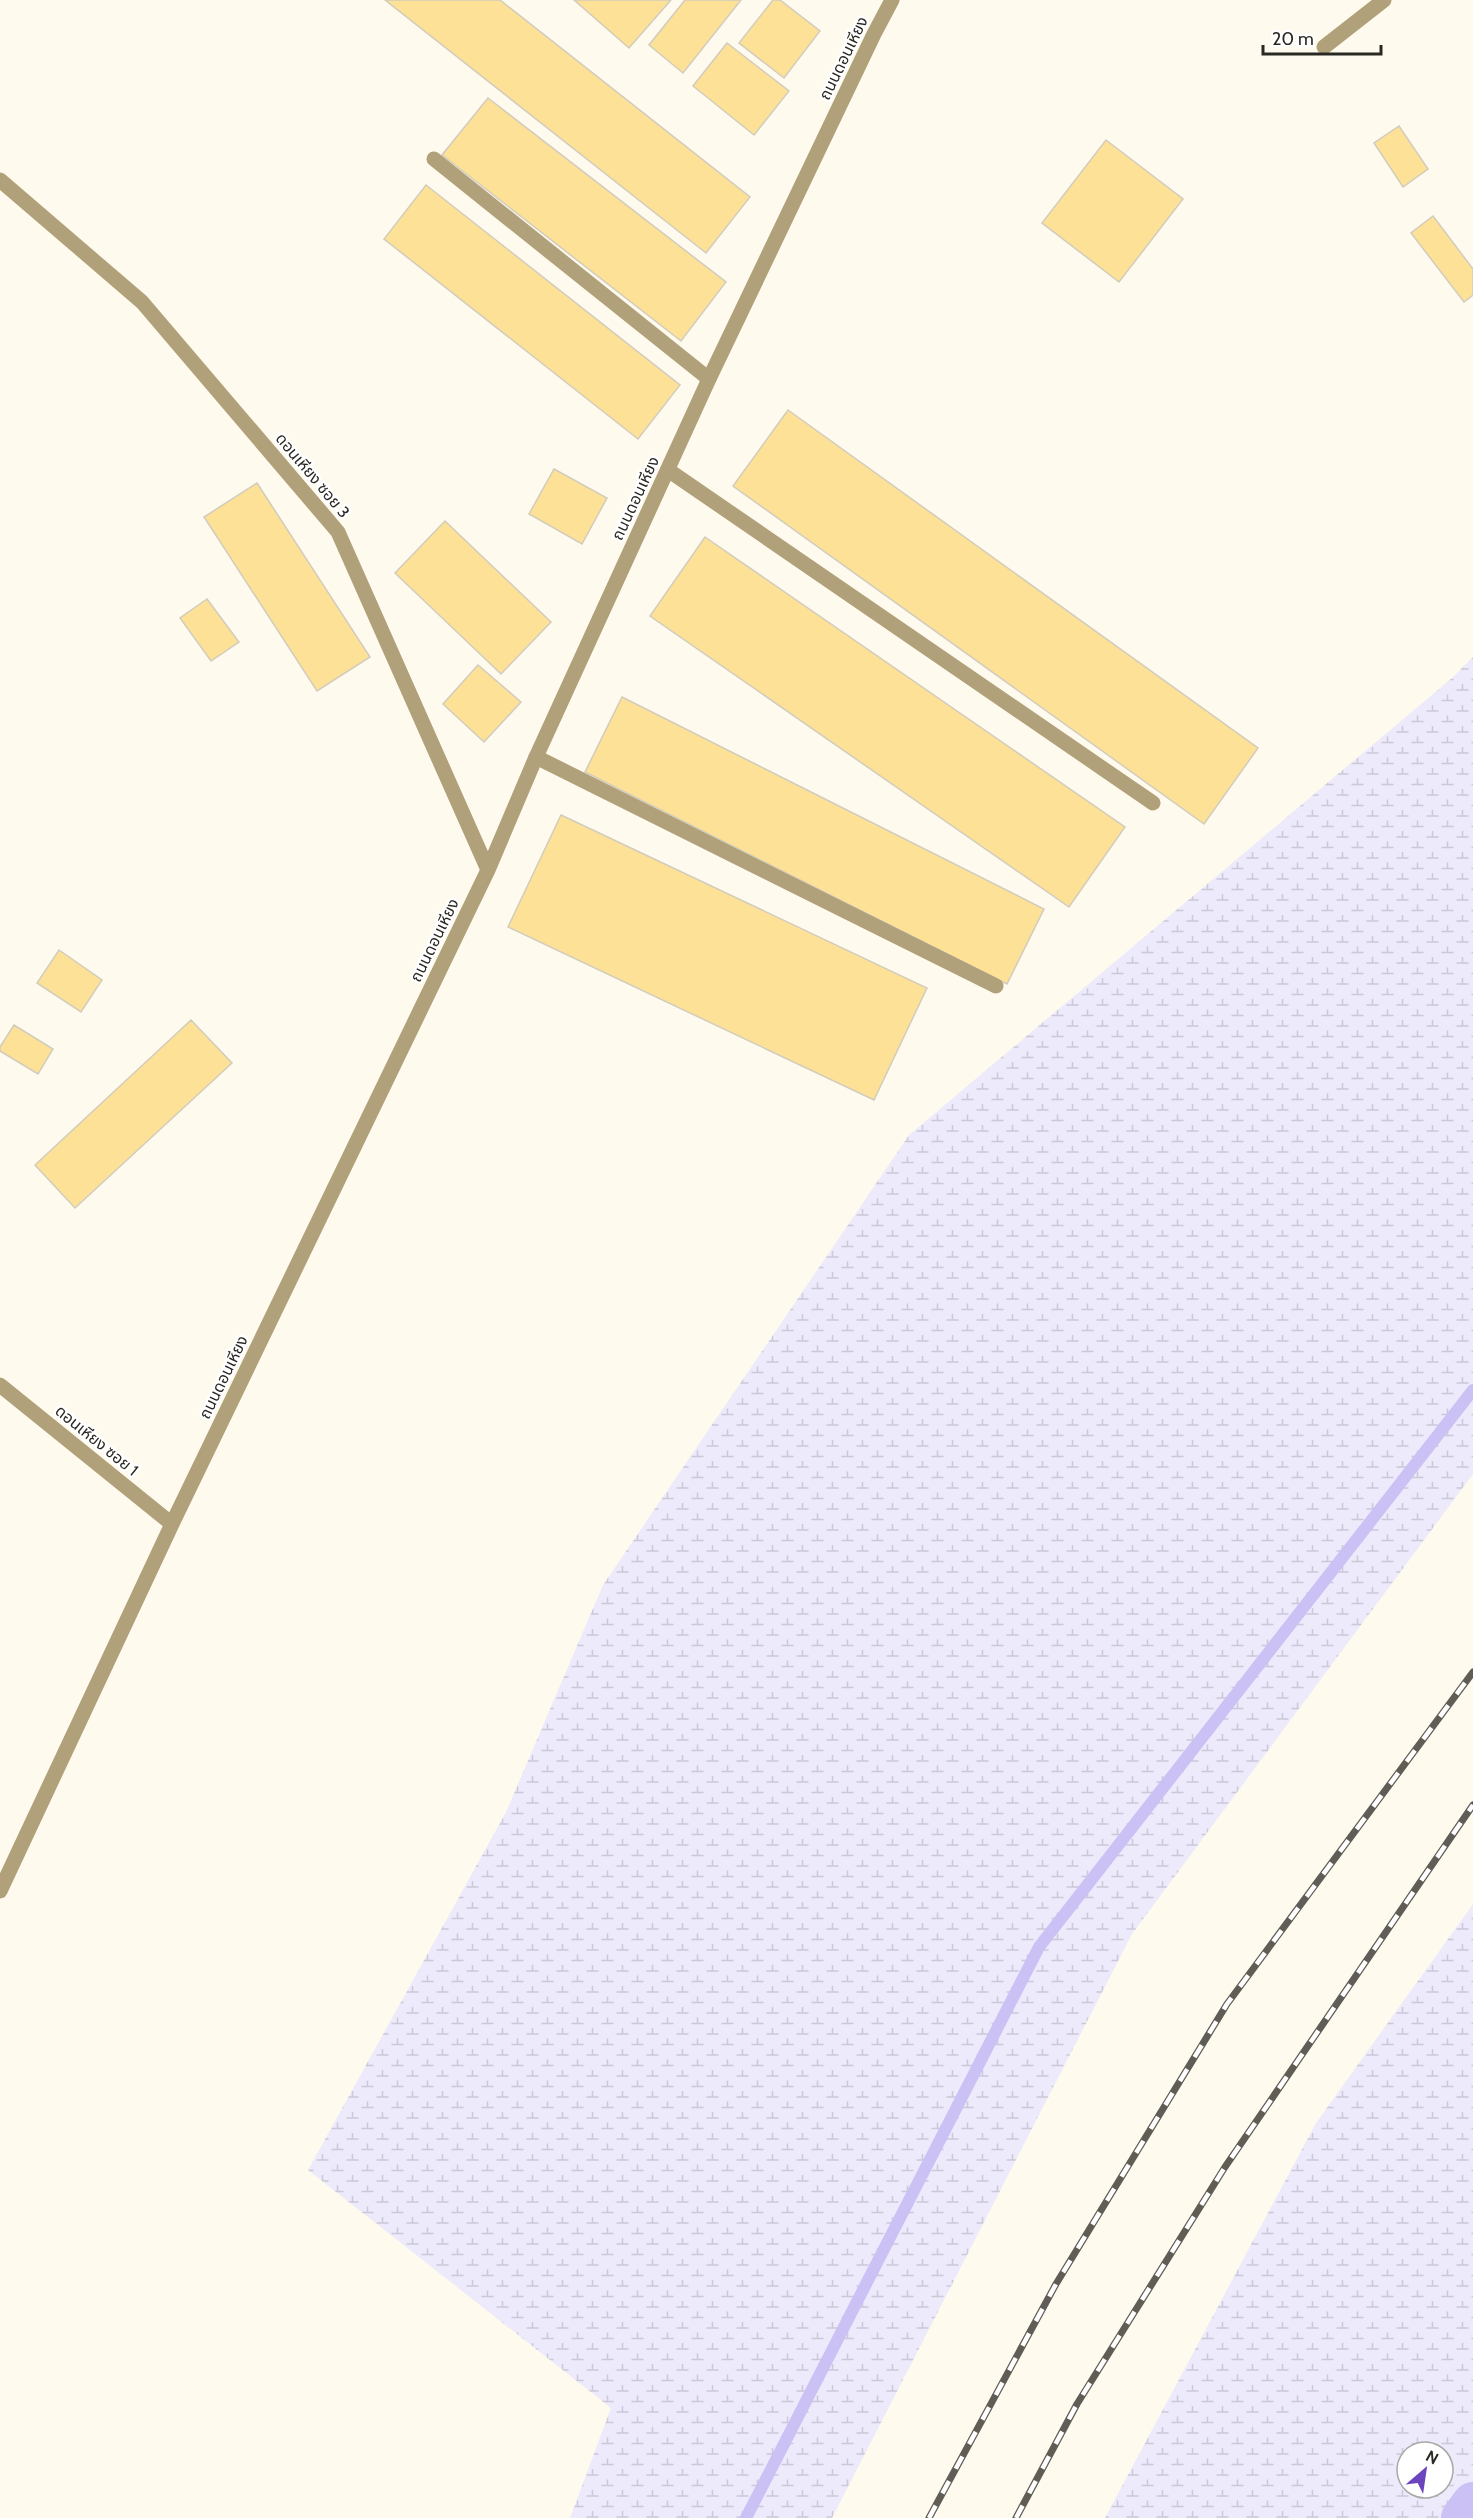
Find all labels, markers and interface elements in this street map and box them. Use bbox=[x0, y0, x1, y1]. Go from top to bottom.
street label: ถนนดอนเหียง bbox=[815, 13, 872, 103]
scale bar bbox=[1263, 18, 1382, 56]
text: 20 m bbox=[1272, 28, 1314, 50]
street label: ดอนเหียง ซอย 3 bbox=[272, 429, 353, 521]
street label: ถนนดอนเหียง bbox=[608, 453, 663, 543]
street label: ถนนดอนเหียง bbox=[406, 895, 463, 985]
street label: ถนนดอนเหียง bbox=[195, 1332, 252, 1422]
street label: ดอนเหียง ซอย 1 bbox=[51, 1401, 142, 1480]
north arrow bbox=[1395, 2440, 1455, 2500]
text: N bbox=[1422, 2446, 1442, 2468]

